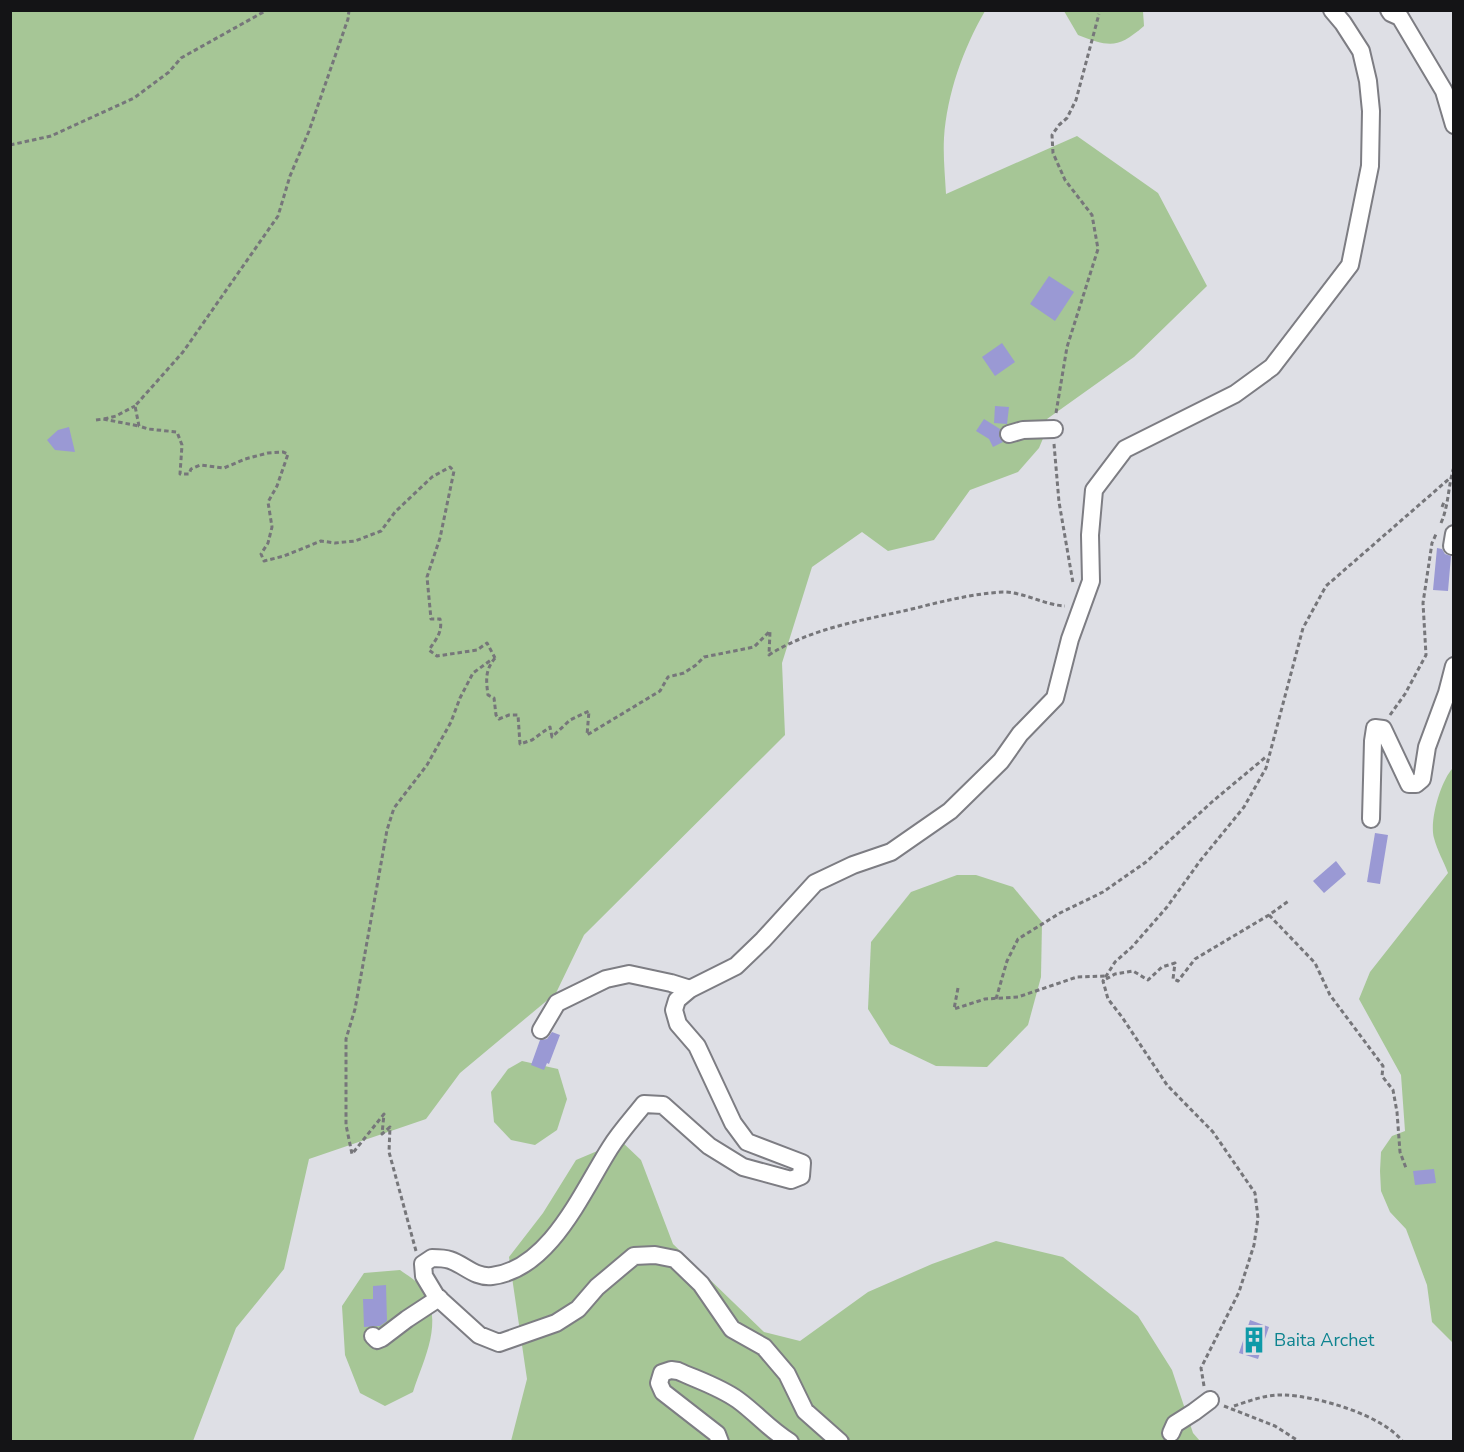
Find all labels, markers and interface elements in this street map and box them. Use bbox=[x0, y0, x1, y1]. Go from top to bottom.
building icon: Baita Archet bbox=[1239, 1325, 1269, 1355]
place label: Baita Archet bbox=[1274, 1328, 1375, 1352]

